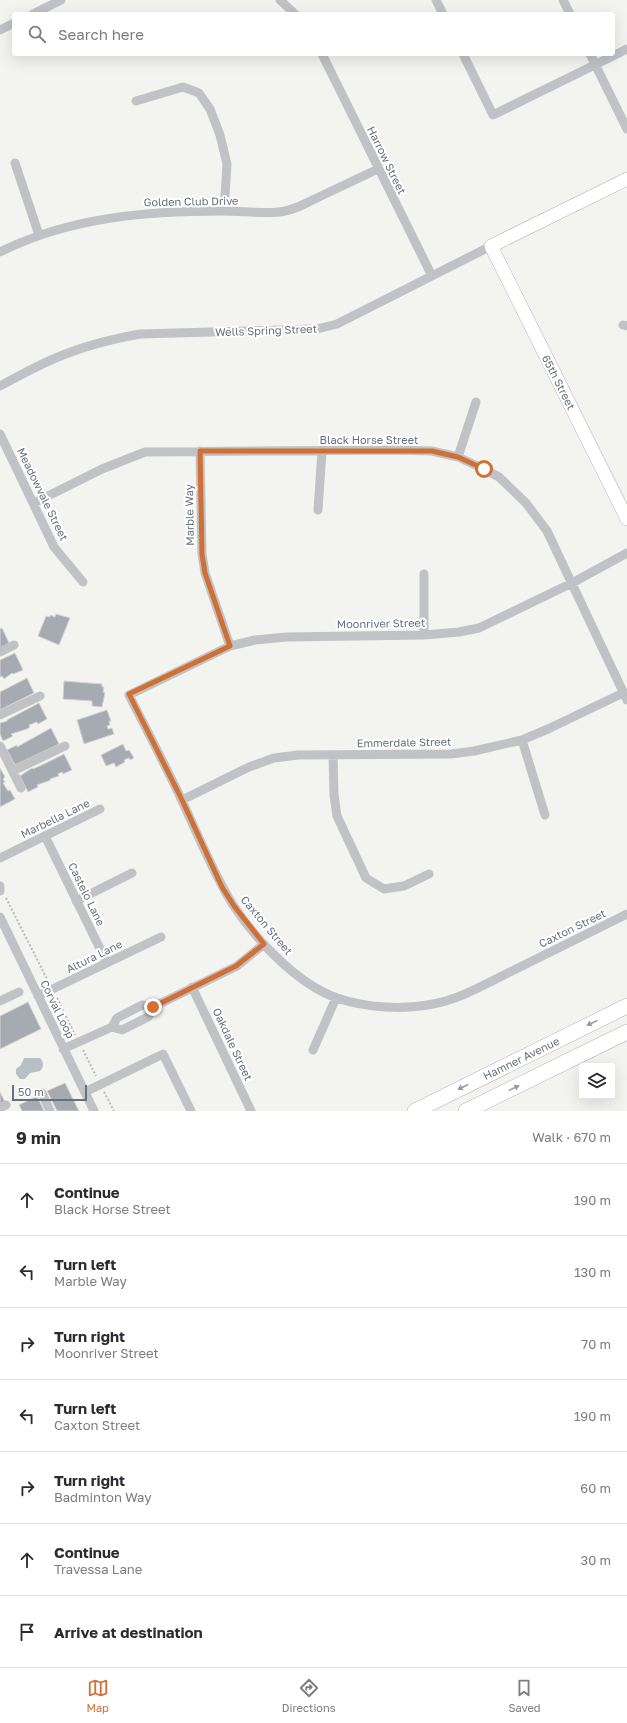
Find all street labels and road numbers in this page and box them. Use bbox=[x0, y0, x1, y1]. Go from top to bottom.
street label: Harrow Street bbox=[365, 124, 409, 196]
street label: Golden Club Drive bbox=[143, 194, 239, 208]
street label: Wells Spring Street bbox=[215, 322, 317, 338]
street label: 65th Street bbox=[540, 353, 578, 411]
street label: Black Horse Street bbox=[320, 433, 418, 446]
street label: Meadowvale Street bbox=[15, 445, 71, 543]
street label: Marble Way bbox=[182, 484, 196, 546]
street label: Moonriver Street bbox=[337, 616, 425, 630]
street label: Emmerdale Street bbox=[356, 735, 452, 749]
street label: Marbella Lane bbox=[19, 796, 91, 840]
street label: Castelo Lane bbox=[66, 860, 108, 928]
street label: Caxton Street bbox=[239, 893, 295, 957]
street label: Caxton Street bbox=[536, 906, 608, 950]
street label: Altura Lane bbox=[64, 937, 124, 975]
street label: Corval Loop bbox=[38, 978, 78, 1040]
street label: Oakdale Street bbox=[211, 1006, 255, 1082]
street label: Hamner Avenue bbox=[481, 1034, 561, 1082]

